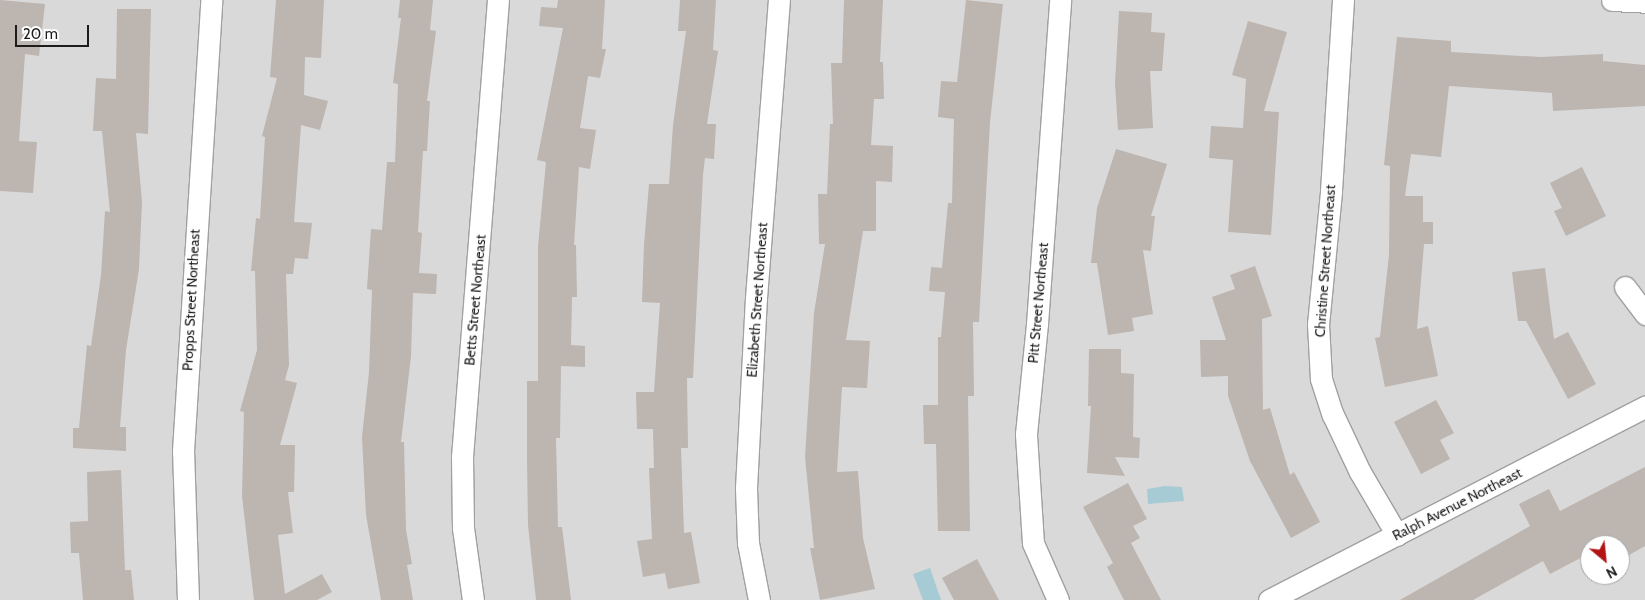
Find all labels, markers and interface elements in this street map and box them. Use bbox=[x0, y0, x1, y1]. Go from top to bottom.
scale bar bbox=[18, 15, 91, 47]
text: 20 m bbox=[23, 25, 58, 43]
street label: Christine Street Northeast bbox=[1311, 184, 1339, 338]
street label: Elizabeth Street Northeast bbox=[743, 222, 771, 378]
street label: Propps Street Northeast bbox=[179, 229, 203, 371]
street label: Betts Street Northeast bbox=[461, 234, 489, 366]
street label: Pitt Street Northeast bbox=[1024, 242, 1052, 364]
street label: Ralph Avenue Northeast bbox=[1389, 464, 1525, 544]
north arrow bbox=[1580, 535, 1630, 585]
text: N bbox=[1603, 562, 1620, 583]

